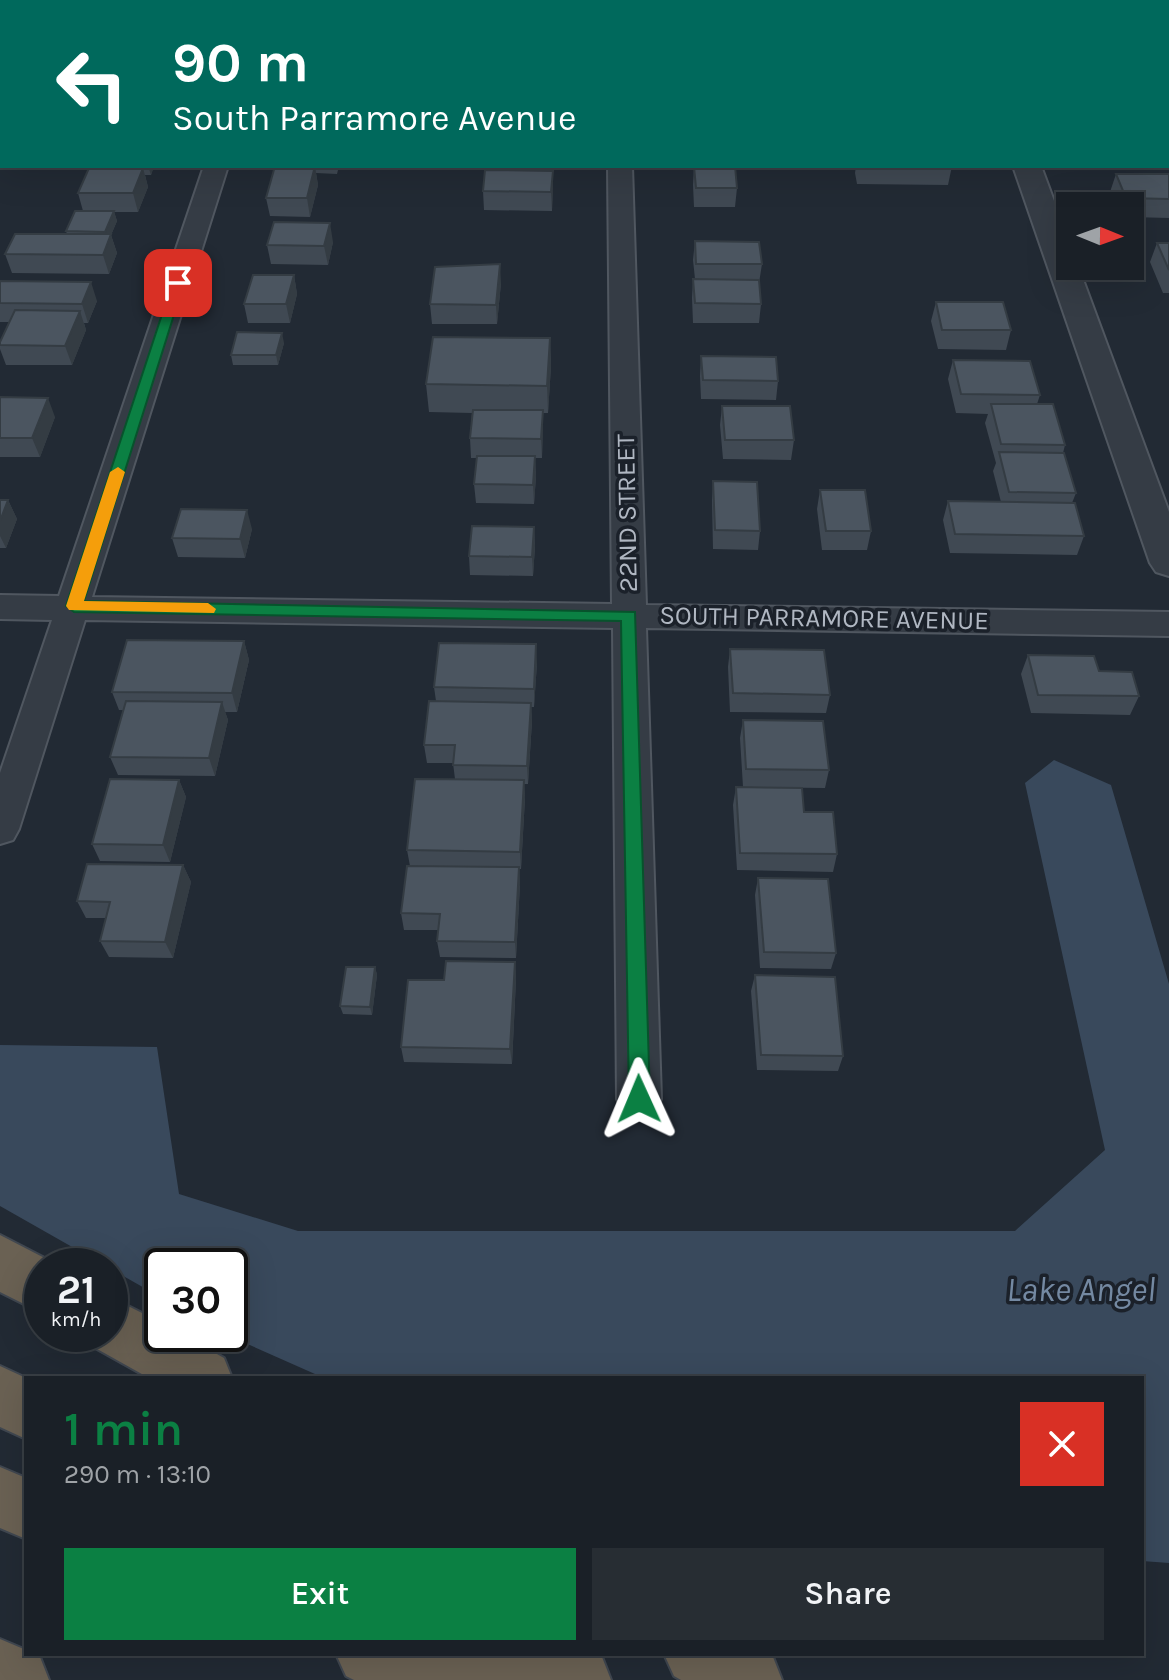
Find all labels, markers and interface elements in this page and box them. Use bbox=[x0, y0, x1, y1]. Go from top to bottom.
text: 90 m bbox=[172, 30, 309, 95]
icon: left bbox=[40, 32, 144, 136]
text: South Parramore Avenue bbox=[172, 97, 577, 139]
north arrow bbox=[1056, 192, 1144, 280]
map controls bbox=[1056, 192, 1144, 280]
pin bbox=[144, 249, 212, 317]
icon: arrive bbox=[156, 261, 200, 305]
street label: 22ND STREET bbox=[610, 434, 644, 592]
street label: SOUTH PARRAMORE AVENUE bbox=[659, 600, 989, 636]
position arrow bbox=[597, 1057, 681, 1141]
speed limit sign: 30 bbox=[144, 1248, 248, 1352]
text: 21 bbox=[57, 1266, 95, 1313]
water label: Lake Angel bbox=[1006, 1270, 1156, 1310]
text: km/h bbox=[51, 1308, 101, 1331]
text: 1 min bbox=[64, 1401, 183, 1457]
button: close bbox=[1020, 1402, 1104, 1486]
text: 290 m · 13:10 bbox=[64, 1459, 211, 1490]
button: Exit bbox=[64, 1548, 576, 1640]
button: Share bbox=[592, 1548, 1104, 1640]

